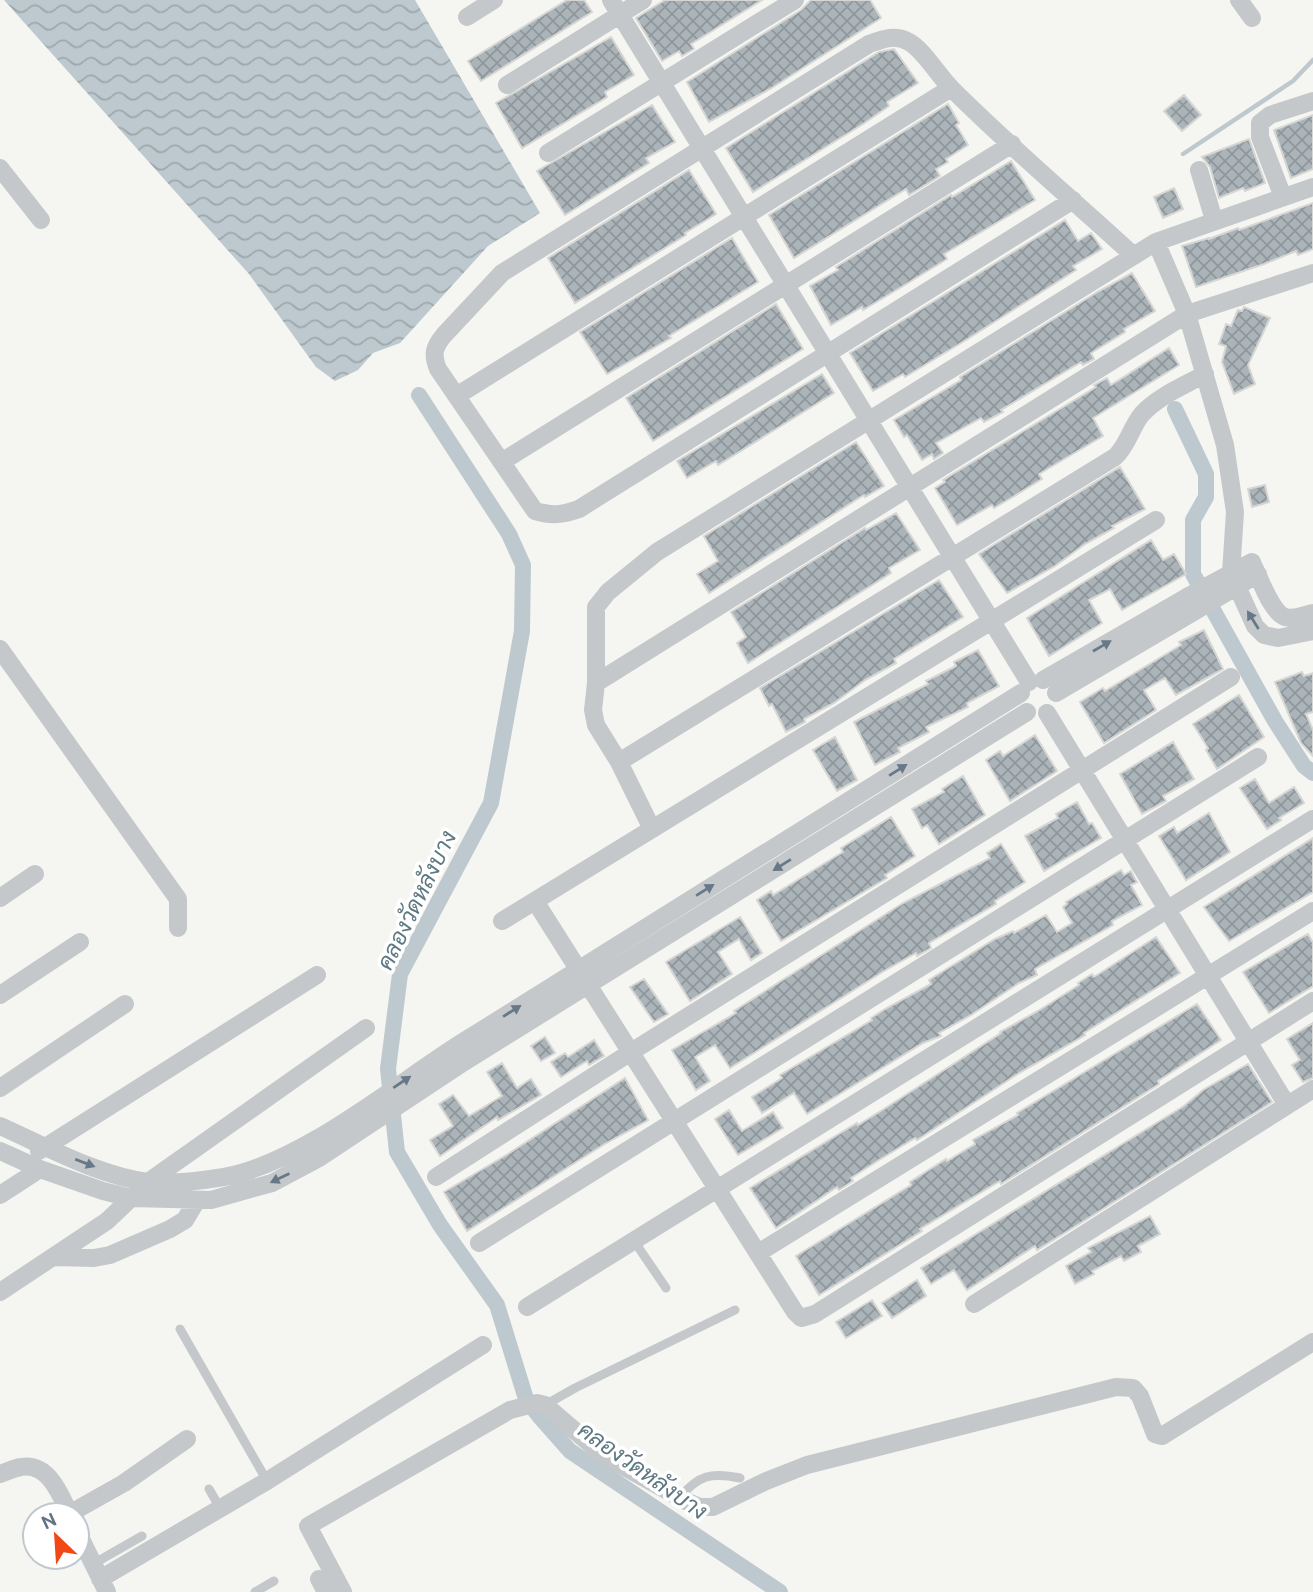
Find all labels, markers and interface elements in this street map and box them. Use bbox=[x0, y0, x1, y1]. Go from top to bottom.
one-way arrow bbox=[1247, 611, 1260, 630]
one-way arrow bbox=[1093, 640, 1112, 652]
one-way arrow bbox=[888, 763, 907, 776]
water label: คลองวัดหลังบาง bbox=[371, 826, 460, 974]
one-way arrow bbox=[772, 858, 792, 871]
one-way arrow bbox=[695, 884, 714, 897]
one-way arrow bbox=[502, 1005, 522, 1018]
one-way arrow bbox=[393, 1075, 411, 1089]
one-way arrow bbox=[75, 1157, 96, 1168]
one-way arrow bbox=[270, 1173, 290, 1184]
water label: คลองวัดหลังบาง bbox=[574, 1416, 713, 1524]
north arrow bbox=[21, 1501, 91, 1571]
text: N bbox=[38, 1508, 60, 1534]

